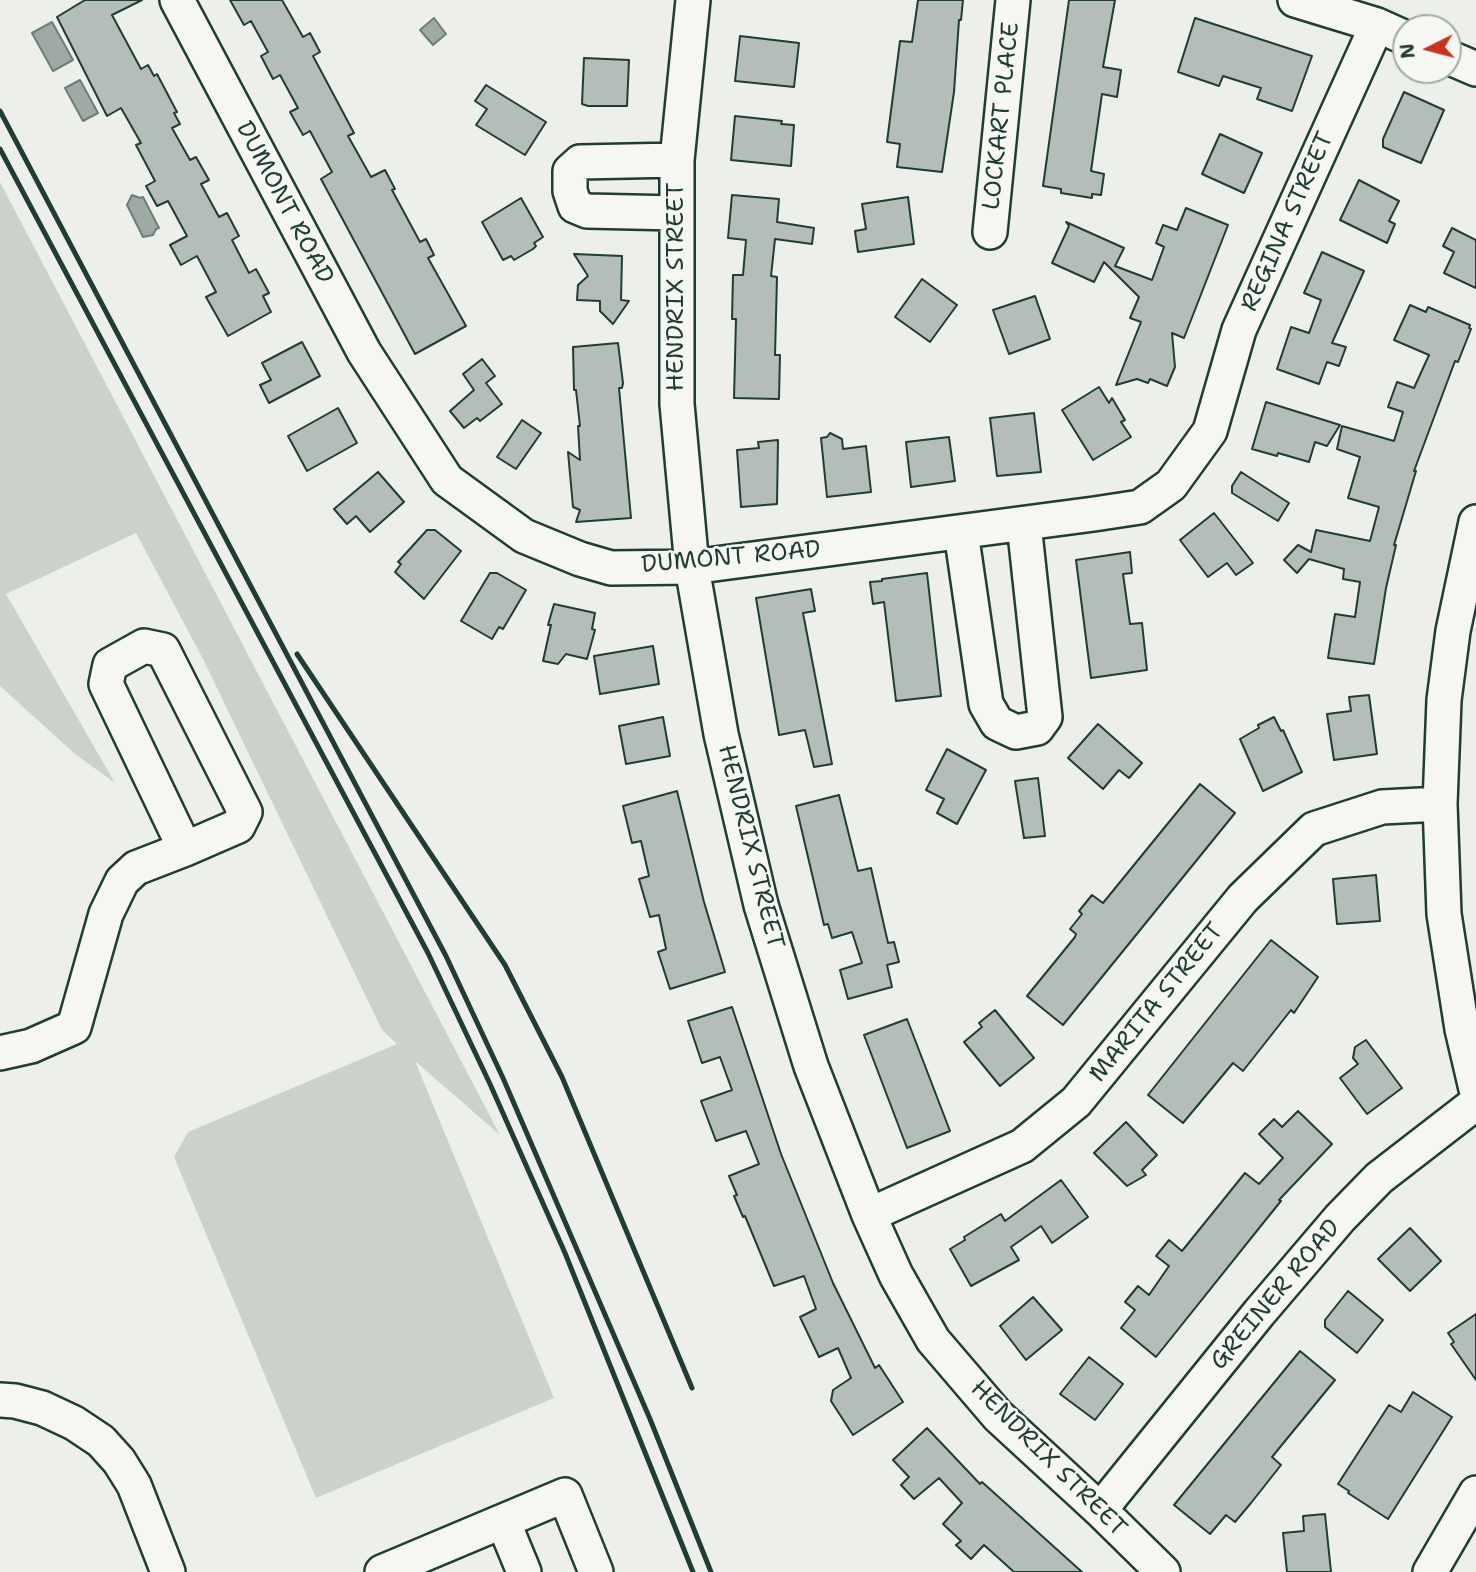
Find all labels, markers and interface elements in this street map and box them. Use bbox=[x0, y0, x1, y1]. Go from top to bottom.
north arrow bbox=[1392, 14, 1462, 84]
street label: LOCKART PLACE bbox=[978, 21, 1026, 211]
text: N bbox=[1394, 42, 1421, 60]
street label: DUMONT ROAD bbox=[229, 117, 339, 289]
street label: REGINA STREET bbox=[1236, 128, 1340, 316]
street label: HENDRIX STREET bbox=[663, 182, 691, 392]
street label: DUMONT ROAD bbox=[640, 536, 822, 580]
street label: HENDRIX STREET bbox=[711, 742, 789, 952]
street label: MARITA STREET bbox=[1084, 918, 1230, 1088]
street label: GREINER ROAD bbox=[1205, 1214, 1347, 1376]
street label: HENDRIX STREET bbox=[964, 1375, 1132, 1543]

